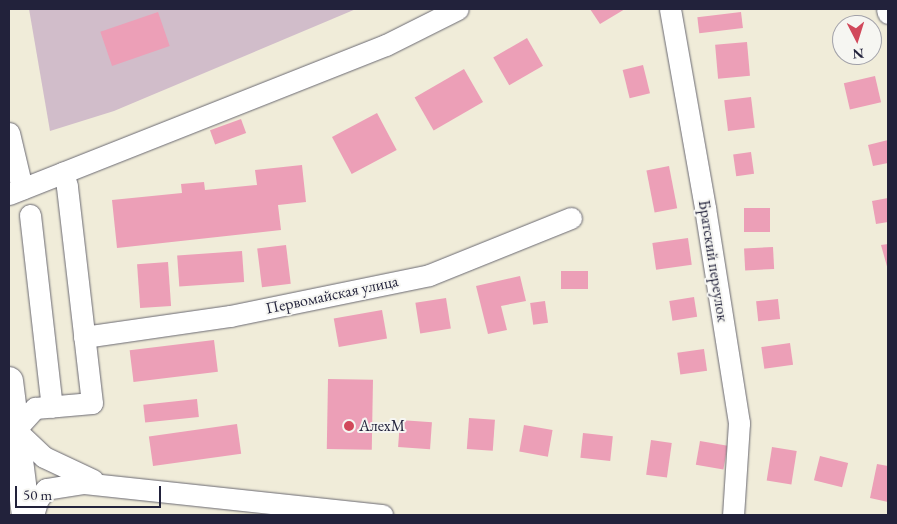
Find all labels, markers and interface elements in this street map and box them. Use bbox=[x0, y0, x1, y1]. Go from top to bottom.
north arrow bbox=[832, 15, 882, 65]
text: N bbox=[852, 44, 865, 63]
street label: Братский переулок bbox=[694, 199, 732, 323]
street label: Первомайская улица bbox=[264, 272, 400, 318]
place label: АлехМ bbox=[359, 416, 405, 436]
marker: АлехМ bbox=[343, 420, 355, 432]
scale bar bbox=[18, 476, 164, 508]
text: 50 m bbox=[23, 485, 52, 504]

